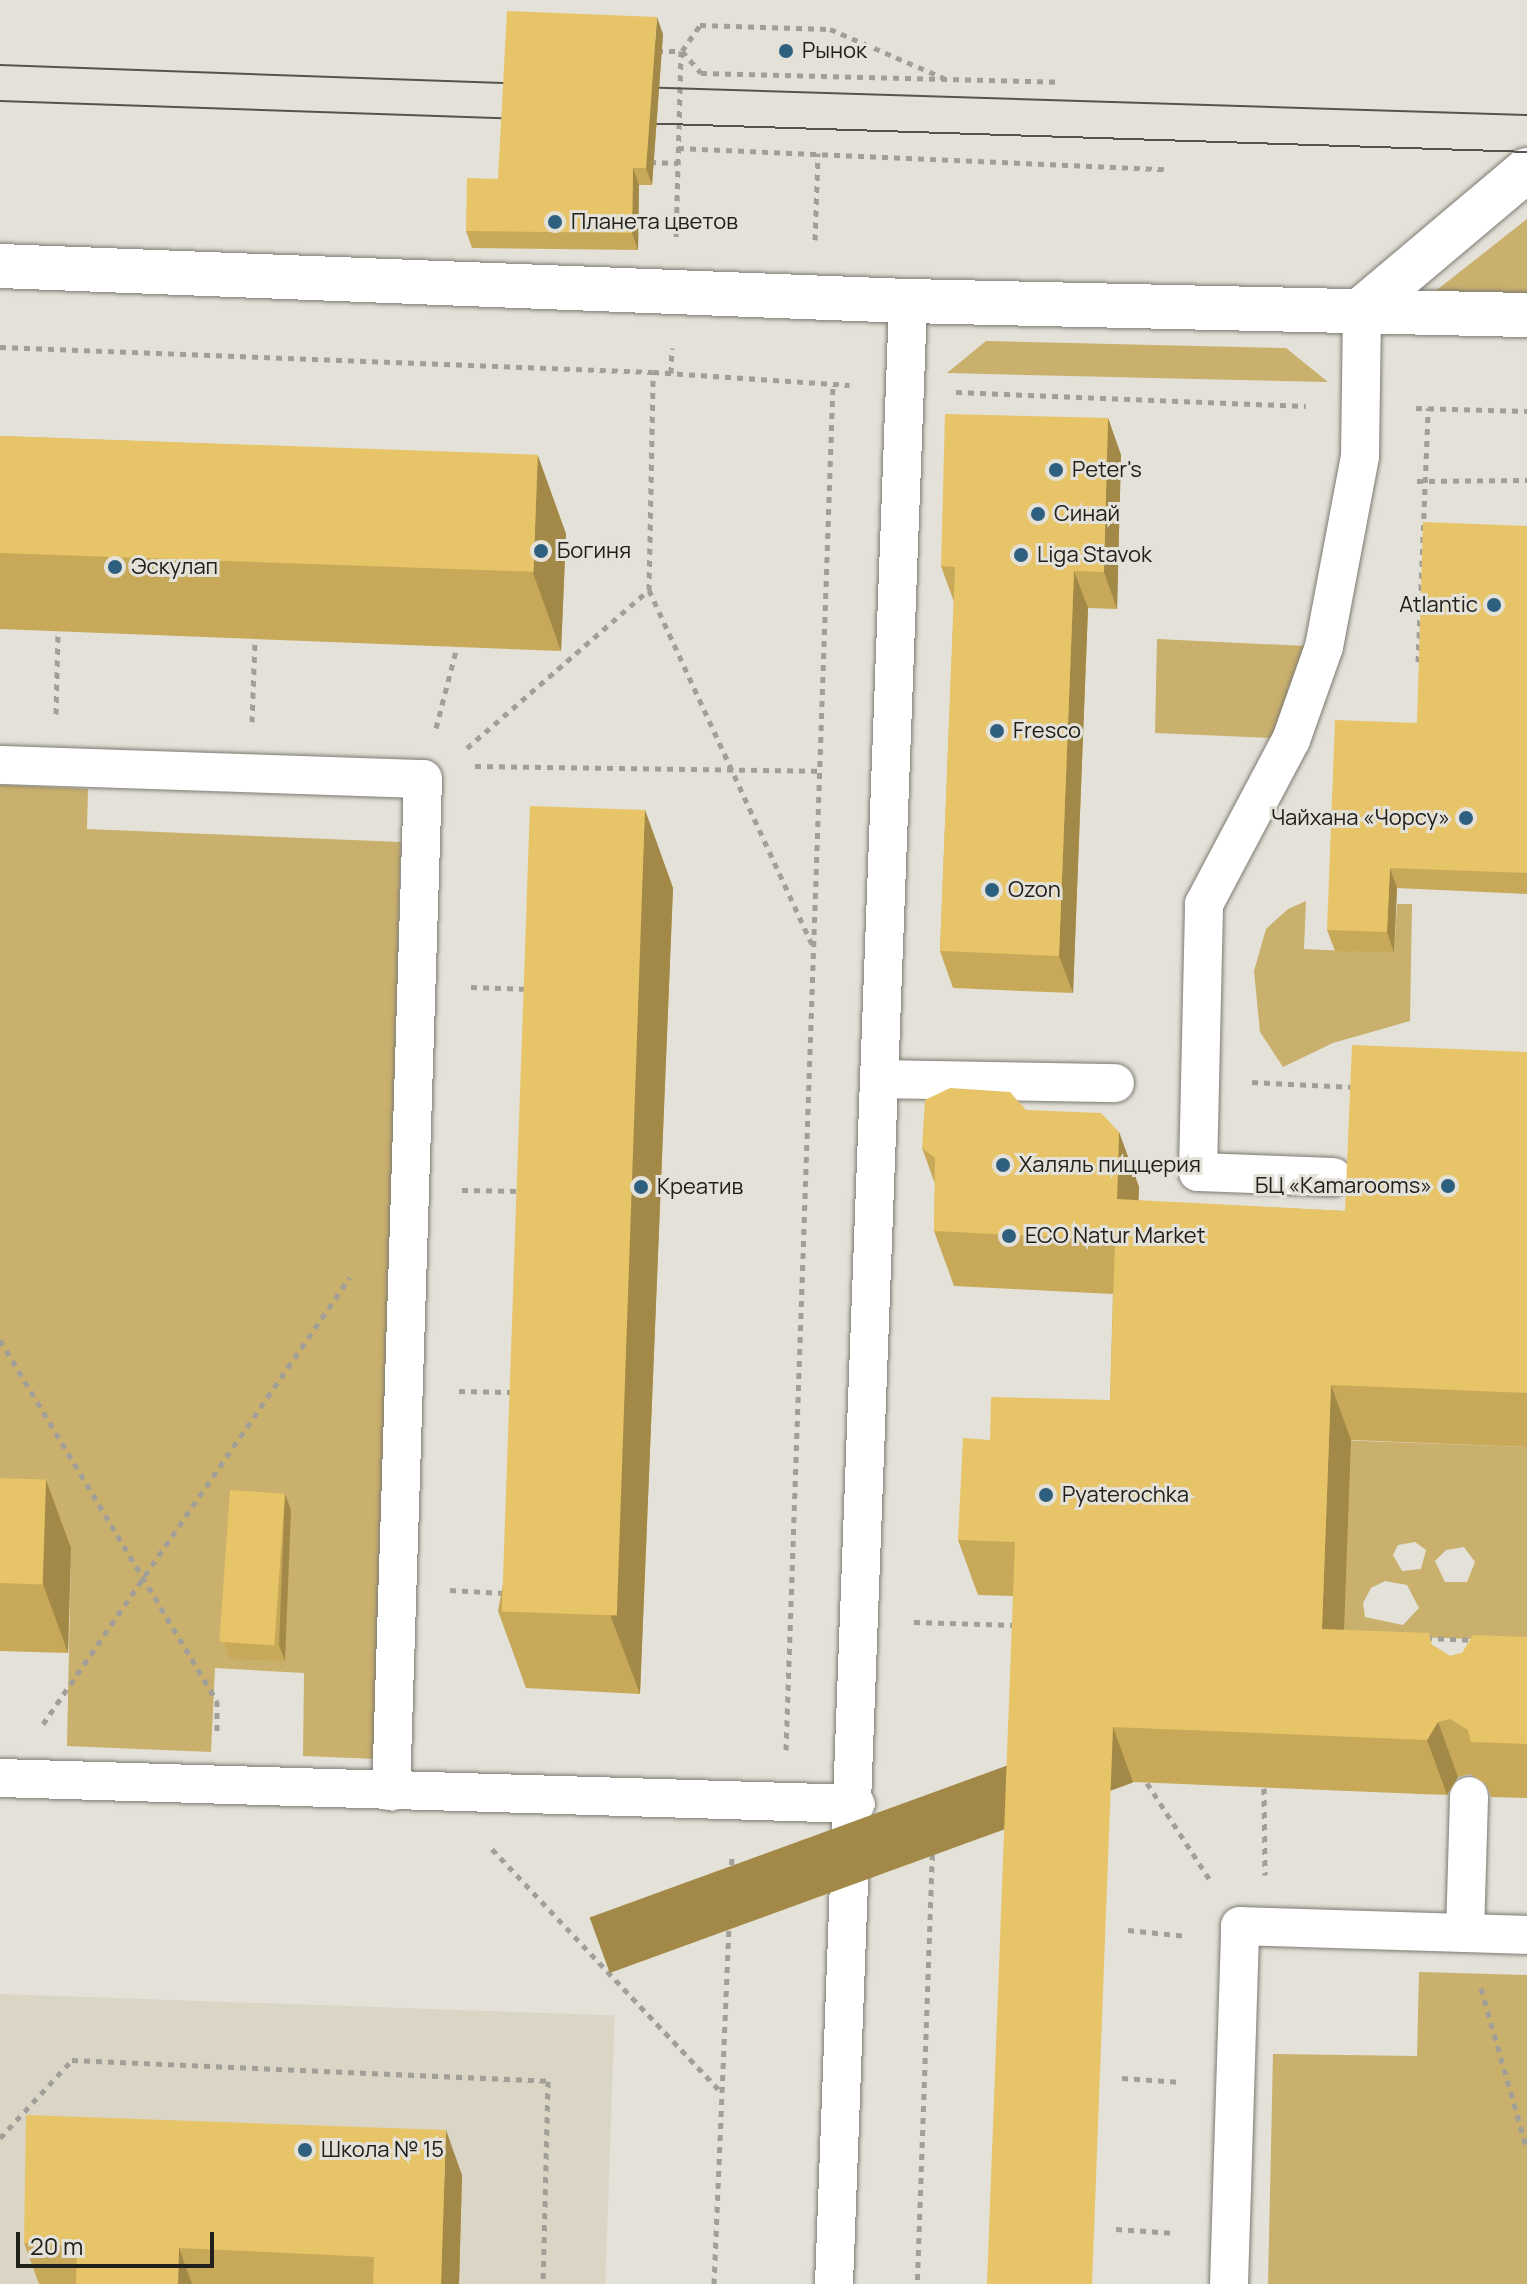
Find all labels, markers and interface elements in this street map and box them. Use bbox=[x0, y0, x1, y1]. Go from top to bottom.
place label: Рынок bbox=[802, 38, 867, 64]
marker: Рынок bbox=[777, 42, 795, 60]
place label: Планета цветов bbox=[571, 209, 738, 235]
marker: Планета цветов bbox=[546, 213, 564, 231]
place label: Peter's bbox=[1072, 457, 1142, 483]
marker: Peter's bbox=[1047, 461, 1065, 479]
place label: Синай bbox=[1054, 501, 1120, 527]
marker: Синай bbox=[1029, 505, 1047, 523]
place label: Богиня bbox=[557, 538, 631, 564]
marker: Богиня bbox=[532, 542, 550, 560]
place label: Liga Stavok bbox=[1037, 542, 1152, 568]
marker: Liga Stavok bbox=[1012, 546, 1030, 564]
place label: Эскулап bbox=[131, 554, 218, 580]
marker: Эскулап bbox=[106, 558, 124, 576]
place label: Atlantic bbox=[1399, 592, 1478, 618]
marker: Atlantic bbox=[1485, 596, 1503, 614]
place label: Fresco bbox=[1013, 718, 1081, 744]
marker: Fresco bbox=[988, 722, 1006, 740]
place label: Чайхана «Чорсу» bbox=[1271, 805, 1450, 831]
marker: Чайхана «Чорсу» bbox=[1457, 809, 1475, 827]
place label: Ozon bbox=[1008, 877, 1061, 903]
marker: Ozon bbox=[983, 881, 1001, 899]
place label: Халяль пиццерия bbox=[1019, 1152, 1201, 1178]
marker: Халяль пиццерия bbox=[994, 1156, 1012, 1174]
place label: БЦ «Kamarooms» bbox=[1255, 1173, 1432, 1199]
place label: Креатив bbox=[657, 1174, 743, 1200]
marker: БЦ «Kamarooms» bbox=[1439, 1177, 1457, 1195]
marker: Креатив bbox=[632, 1178, 650, 1196]
place label: ECO Natur Market bbox=[1025, 1223, 1206, 1249]
marker: ECO Natur Market bbox=[1000, 1227, 1018, 1245]
place label: Pyaterochka bbox=[1062, 1482, 1189, 1508]
marker: Pyaterochka bbox=[1037, 1486, 1055, 1504]
place label: Школа № 15 bbox=[321, 2137, 444, 2163]
marker: Школа № 15 bbox=[296, 2141, 314, 2159]
scale bar bbox=[20, 2216, 218, 2266]
text: 20 m bbox=[30, 2229, 83, 2262]

